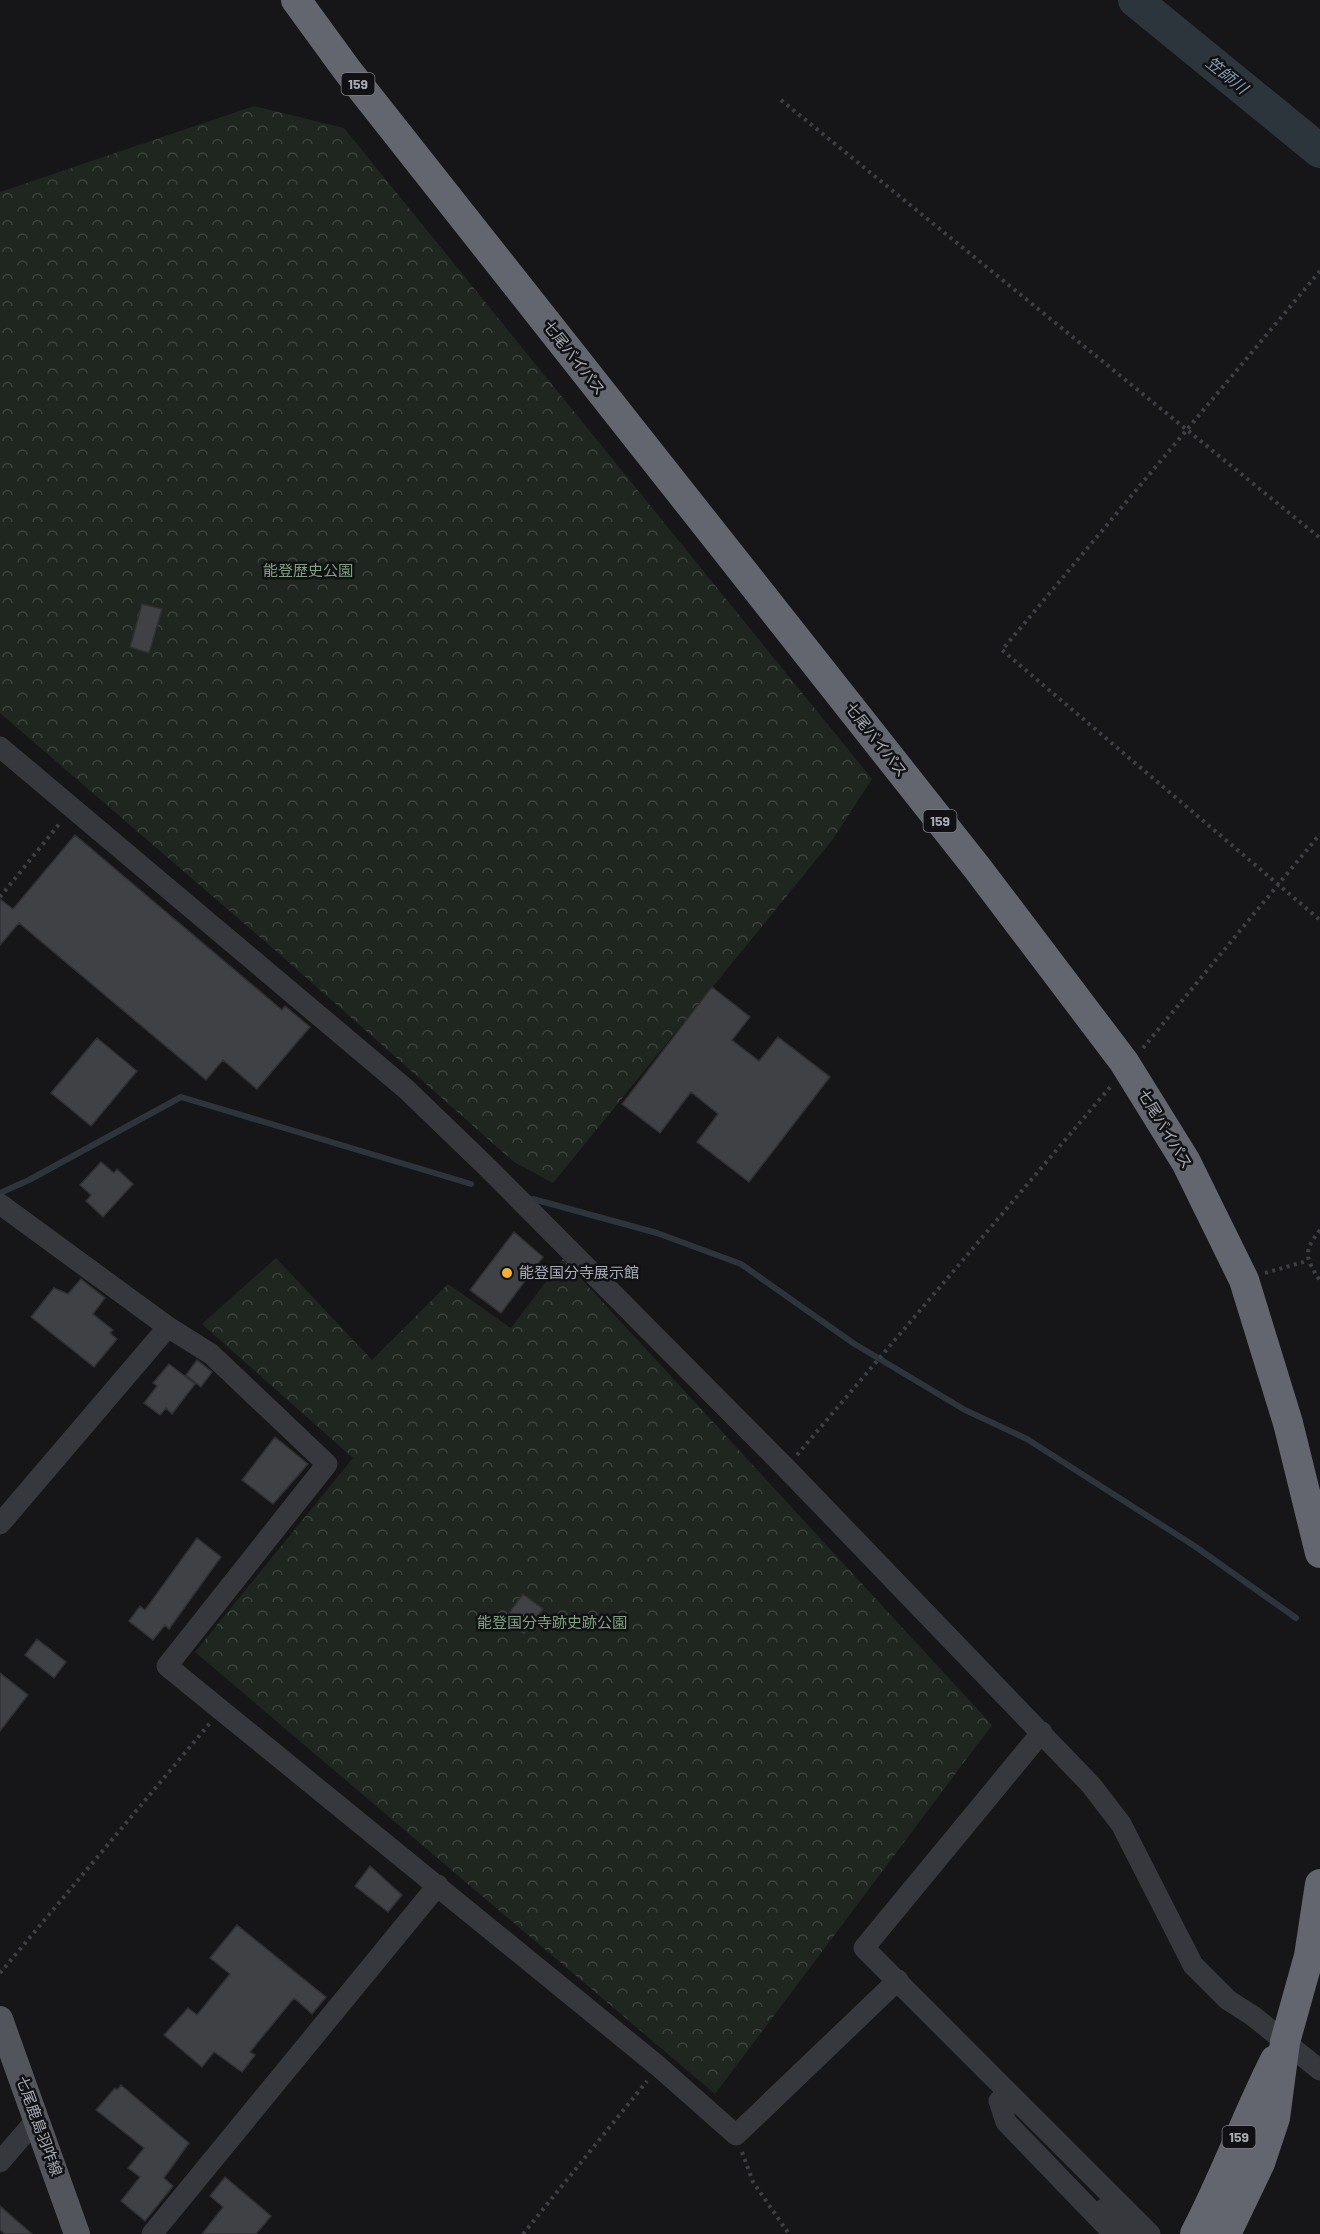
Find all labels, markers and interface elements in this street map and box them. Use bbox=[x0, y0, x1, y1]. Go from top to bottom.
water label: 笠師川 bbox=[1203, 52, 1253, 98]
road number: 159 bbox=[342, 73, 374, 95]
street label: 七尾バイパス bbox=[540, 316, 609, 398]
park label: 能登歴史公園 bbox=[263, 561, 353, 579]
street label: 七尾バイパス bbox=[842, 698, 911, 780]
road number: 159 bbox=[924, 810, 956, 832]
street label: 七尾バイパス bbox=[1135, 1085, 1197, 1172]
place label: 能登国分寺展示館 bbox=[519, 1263, 639, 1281]
marker: 能登国分寺展示館 bbox=[500, 1266, 514, 1280]
park label: 能登国分寺跡史跡公園 bbox=[477, 1613, 627, 1631]
street label: 七尾鹿島羽咋線 bbox=[14, 2073, 66, 2178]
road number: 159 bbox=[1222, 2126, 1256, 2148]

